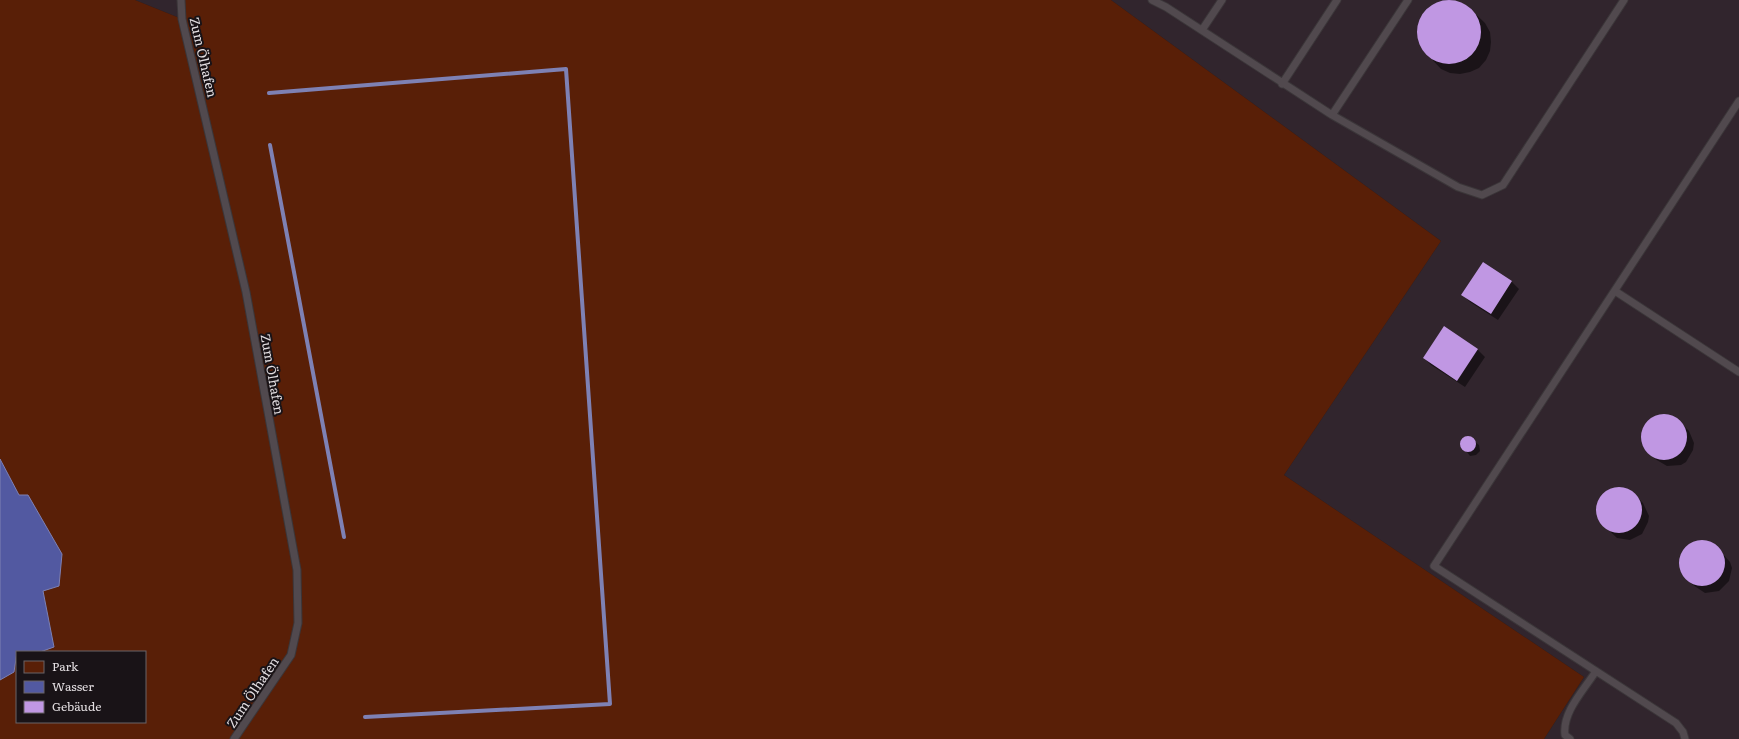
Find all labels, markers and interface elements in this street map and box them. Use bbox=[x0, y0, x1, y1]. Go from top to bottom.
street label: Zum Ölhafen bbox=[186, 15, 223, 99]
street label: Zum Ölhafen bbox=[257, 332, 290, 416]
legend bbox=[16, 651, 146, 723]
street label: Zum Ölhafen bbox=[221, 652, 283, 731]
text: Park bbox=[52, 657, 79, 675]
text: Wasser bbox=[52, 677, 94, 695]
text: Gebäude bbox=[52, 697, 101, 715]

